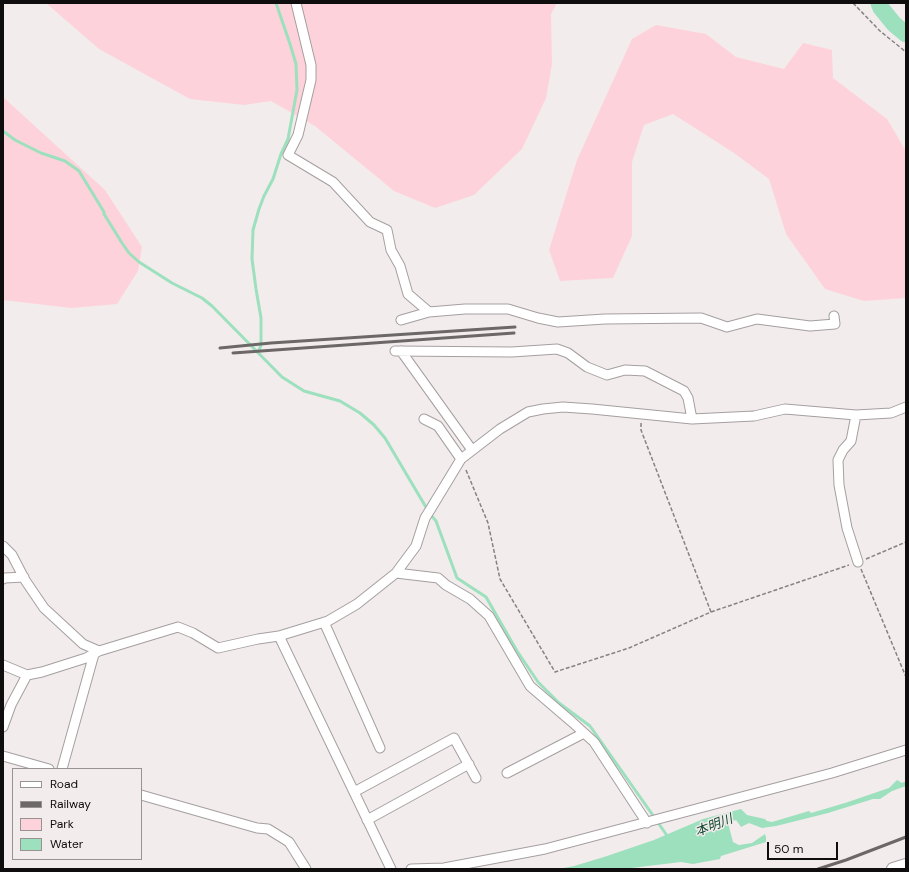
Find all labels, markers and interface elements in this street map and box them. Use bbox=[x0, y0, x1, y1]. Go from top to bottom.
legend bbox=[12, 768, 142, 860]
text: Road bbox=[50, 776, 78, 792]
text: Railway bbox=[50, 796, 91, 812]
water label: 本明川 bbox=[693, 812, 735, 840]
text: Park bbox=[50, 816, 74, 832]
scale bar bbox=[769, 834, 840, 860]
text: Water bbox=[50, 836, 83, 852]
text: 50 m bbox=[774, 841, 803, 857]

